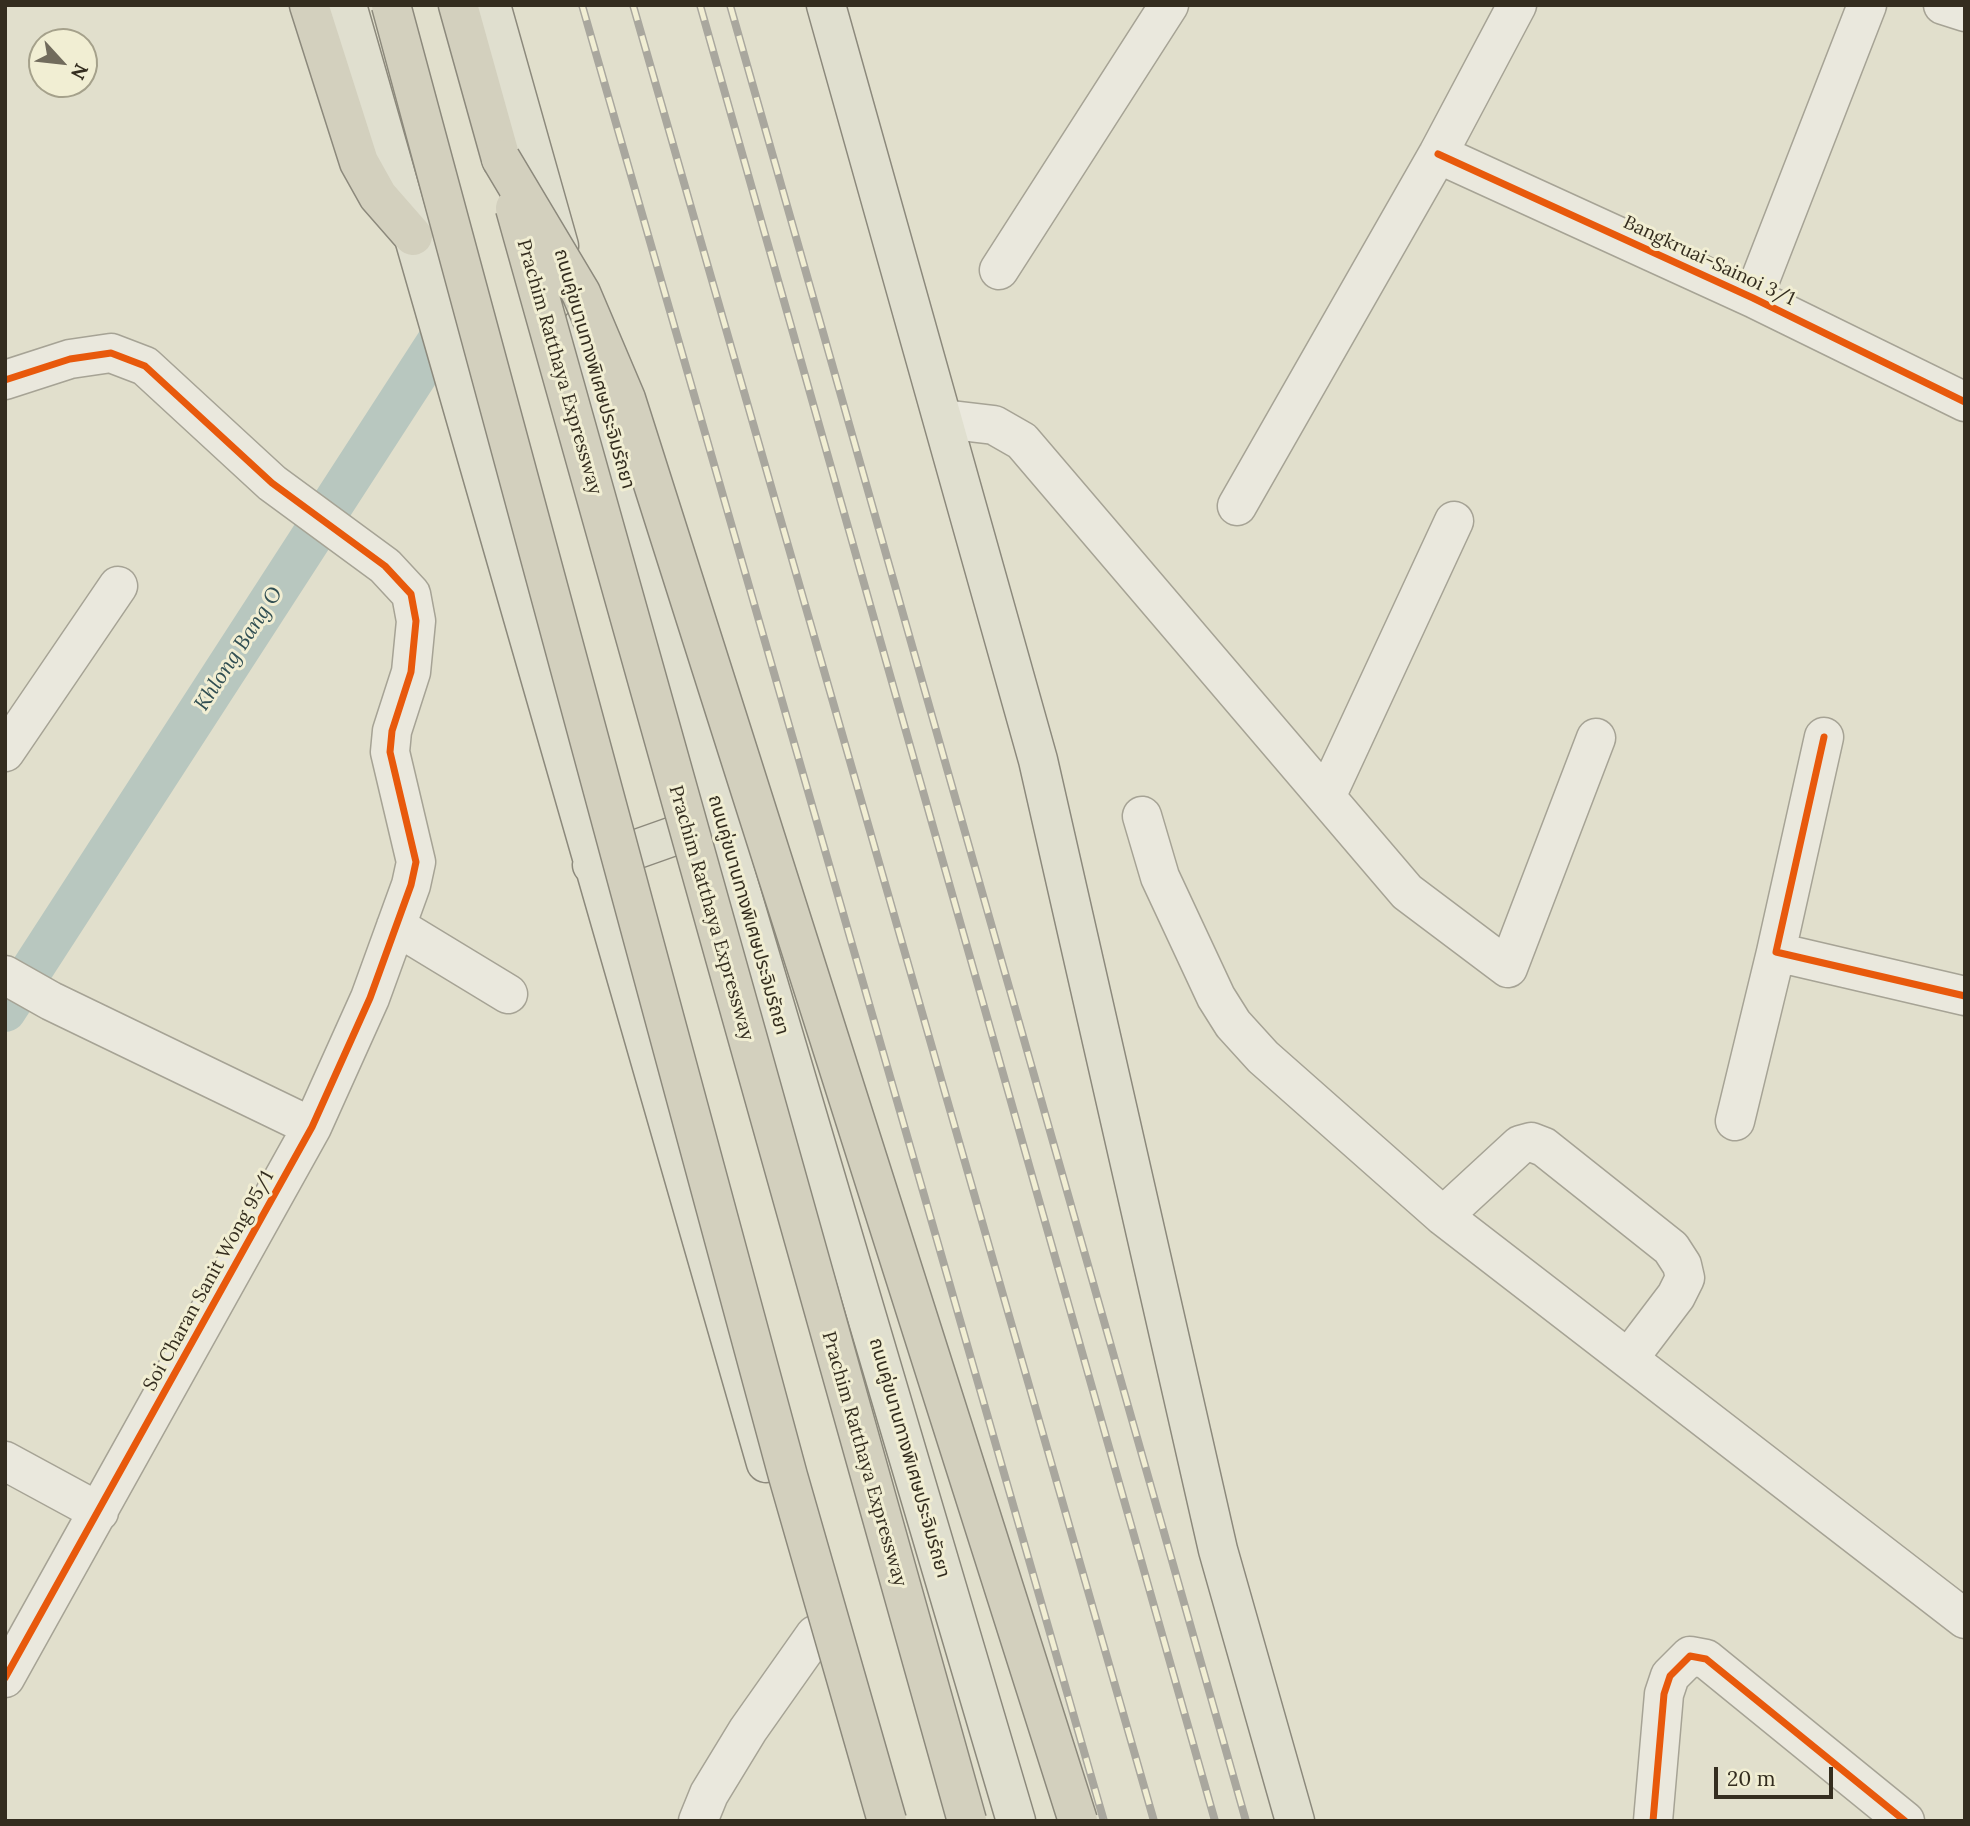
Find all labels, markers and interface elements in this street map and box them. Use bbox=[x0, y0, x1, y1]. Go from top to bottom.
north arrow bbox=[28, 28, 98, 98]
text: N bbox=[66, 60, 94, 84]
street label: Bangkruai-Sainoi 3/1 bbox=[1620, 211, 1798, 311]
street label: Prachim Ratthaya Expressway bbox=[512, 237, 606, 497]
street label: ถนนคู่ขนานทางพิเศษประจิมรัถยา bbox=[549, 246, 639, 492]
water label: Khlong Bang O bbox=[190, 582, 288, 716]
street label: Prachim Ratthaya Expressway bbox=[664, 783, 758, 1043]
street label: ถนนคู่ขนานทางพิเศษประจิมรัถยา bbox=[703, 792, 793, 1038]
street label: Soi Charan Sanit Wong 95/1 bbox=[139, 1167, 279, 1395]
street label: Prachim Ratthaya Expressway bbox=[817, 1329, 911, 1589]
street label: ถนนคู่ขนานทางพิเศษประจิมรัถยา bbox=[864, 1335, 954, 1581]
scale bar bbox=[1718, 1752, 1837, 1796]
text: 20 m bbox=[1727, 1765, 1776, 1792]

